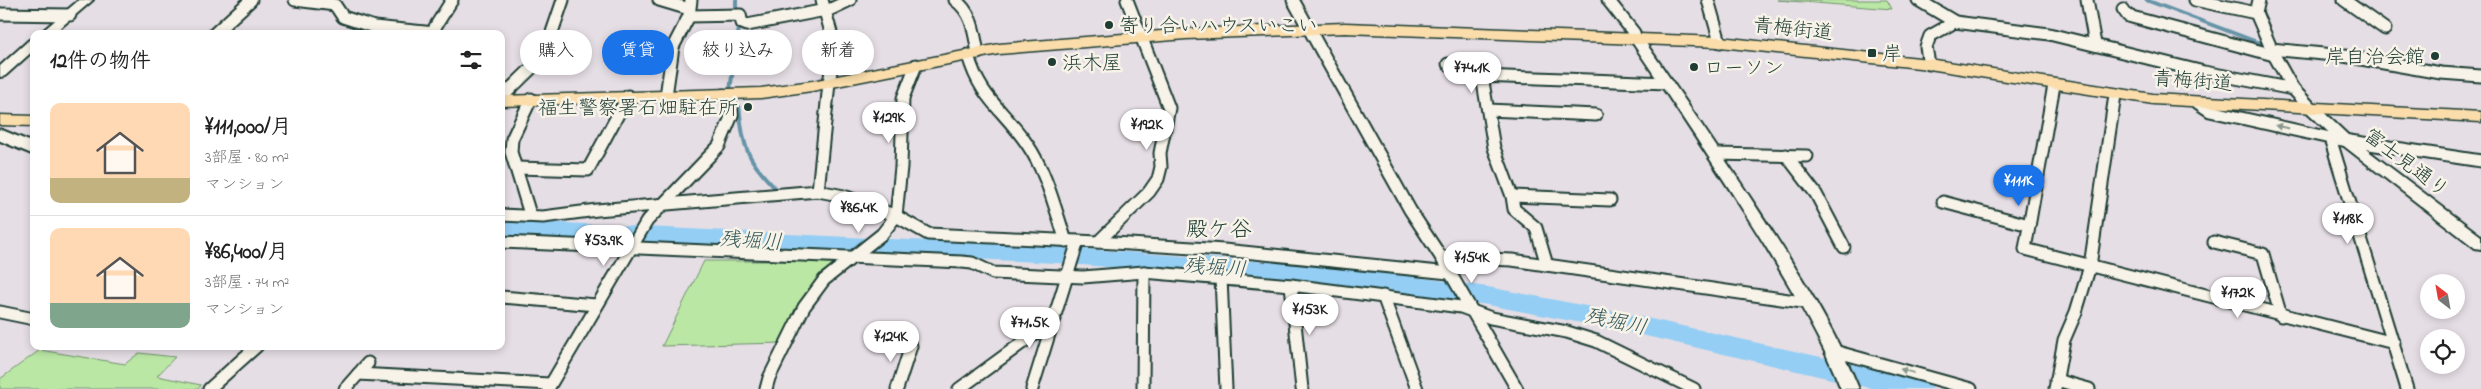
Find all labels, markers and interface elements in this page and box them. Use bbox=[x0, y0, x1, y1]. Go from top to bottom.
street label: 青梅街道 bbox=[1751, 12, 1834, 49]
place label: 寄り合いハウスいこい bbox=[1119, 13, 1318, 42]
marker: 寄り合いハウスいこい bbox=[1103, 19, 1115, 31]
chip: 購入 bbox=[520, 30, 592, 75]
chip: 賃貸 bbox=[602, 30, 674, 75]
chip: 絞り込み bbox=[684, 30, 792, 75]
chip: 新着 bbox=[802, 30, 874, 75]
place label: 岸 bbox=[1882, 41, 1902, 70]
place label: 岸自治会館 bbox=[2325, 44, 2425, 73]
icon: filters bbox=[457, 46, 485, 74]
text: 12件の物件 bbox=[50, 47, 151, 77]
marker: 岸 bbox=[1866, 47, 1878, 59]
place label: 浜木屋 bbox=[1062, 50, 1122, 79]
marker: 岸自治会館 bbox=[2429, 50, 2441, 62]
pin: ¥74.1K bbox=[1431, 52, 1513, 94]
place label: ローソン bbox=[1704, 55, 1784, 84]
marker: 浜木屋 bbox=[1046, 56, 1058, 68]
text: ¥74.1K bbox=[1454, 56, 1490, 80]
marker: ローソン bbox=[1688, 61, 1700, 73]
street label: 青梅街道 bbox=[2152, 65, 2234, 100]
place label: 福生警察署石畑駐在所 bbox=[538, 95, 738, 124]
marker: 福生警察署石畑駐在所 bbox=[742, 101, 754, 113]
pin: ¥129K bbox=[854, 102, 924, 144]
text: ¥129K bbox=[873, 106, 905, 130]
pin: ¥192K bbox=[1112, 108, 1182, 151]
text: ¥111,000/月 bbox=[205, 113, 292, 143]
text: ¥192K bbox=[1131, 113, 1163, 137]
street label: 富士見通り bbox=[2357, 122, 2454, 206]
icon: home bbox=[90, 123, 150, 183]
one-way arrow bbox=[2274, 123, 2290, 131]
text: 3部屋 · 80 m² bbox=[205, 146, 289, 170]
pin: ¥111K bbox=[1984, 164, 2054, 207]
text: ¥111K bbox=[2004, 169, 2034, 193]
text: マンション bbox=[205, 173, 284, 197]
pin: ¥86.4K bbox=[818, 192, 900, 234]
text: ¥86.4K bbox=[841, 196, 877, 220]
pin: ¥118K bbox=[2313, 202, 2383, 245]
text: ¥118K bbox=[2333, 207, 2363, 231]
district label: 殿ケ谷 bbox=[1186, 215, 1252, 247]
pin: ¥53.9K bbox=[563, 224, 645, 267]
water label: 残堀川 bbox=[719, 225, 783, 259]
text: ¥53.9K bbox=[585, 229, 623, 253]
text: ¥86,400/月 bbox=[205, 238, 288, 268]
pin: ¥154K bbox=[1437, 242, 1507, 284]
text: ¥154K bbox=[1455, 246, 1489, 270]
icon: home bbox=[90, 248, 150, 308]
water label: 残堀川 bbox=[1182, 252, 1247, 286]
text: 3部屋 · 74 m² bbox=[205, 271, 289, 295]
north arrow bbox=[2420, 274, 2465, 319]
map controls bbox=[2420, 274, 2465, 374]
pin: ¥172K bbox=[2203, 276, 2273, 319]
text: ¥172K bbox=[2221, 281, 2255, 305]
pin: ¥153K bbox=[1275, 294, 1345, 336]
text: マンション bbox=[205, 298, 284, 322]
text: ¥153K bbox=[1293, 298, 1327, 322]
water label: 残堀川 bbox=[1582, 302, 1650, 344]
pin: ¥71.5K bbox=[989, 306, 1071, 349]
text: ¥71.5K bbox=[1011, 311, 1049, 335]
pin: ¥124K bbox=[856, 320, 926, 363]
text: ¥124K bbox=[874, 325, 908, 349]
button: locate bbox=[2420, 329, 2465, 374]
one-way arrow bbox=[1900, 367, 1915, 375]

